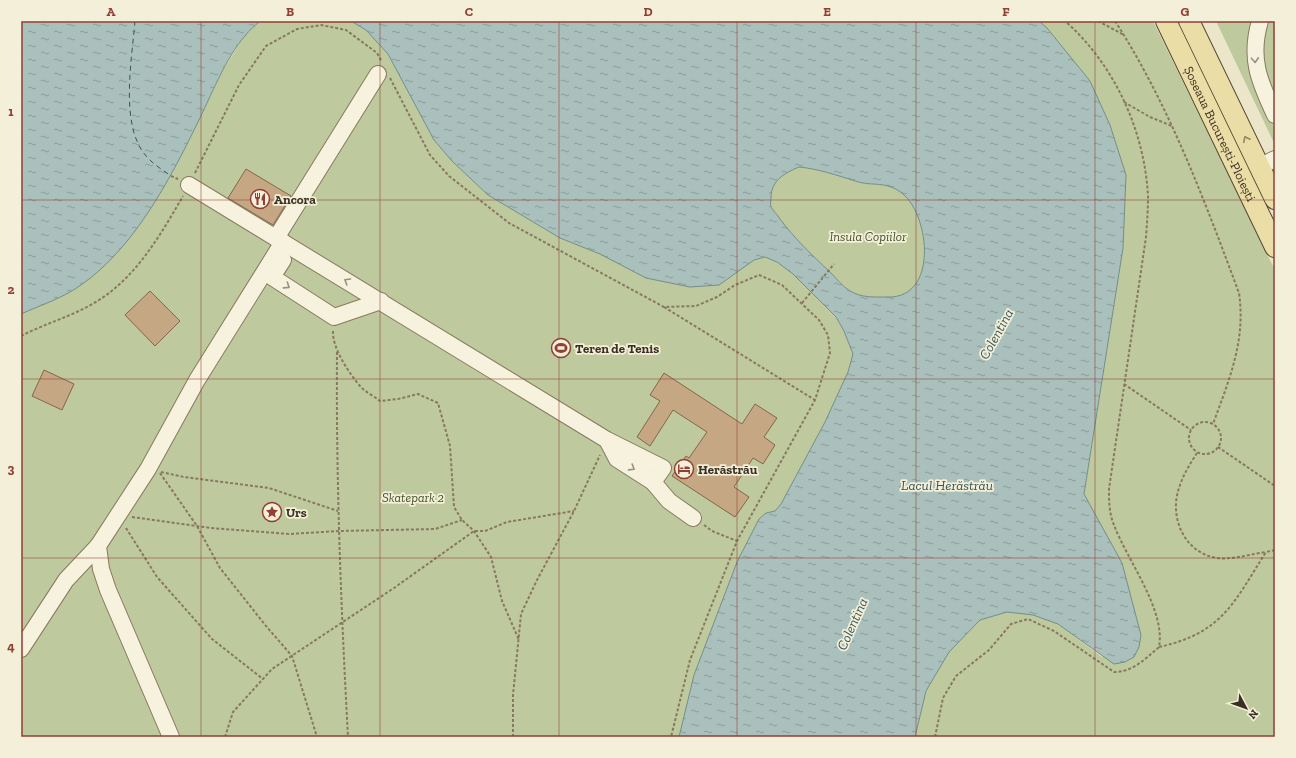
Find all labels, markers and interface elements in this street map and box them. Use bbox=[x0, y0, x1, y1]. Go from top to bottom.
text: A bbox=[107, 4, 116, 19]
text: B bbox=[286, 4, 294, 19]
text: C bbox=[465, 4, 473, 19]
text: D bbox=[643, 4, 653, 19]
text: E bbox=[823, 4, 831, 19]
text: F bbox=[1002, 4, 1010, 19]
text: G bbox=[1181, 4, 1190, 19]
one-way arrow bbox=[1251, 57, 1260, 63]
street label: Șoseaua București-Ploiești bbox=[1181, 64, 1259, 204]
text: 1 bbox=[8, 104, 14, 119]
one-way arrow bbox=[1243, 136, 1251, 143]
restaurant icon: Ancora bbox=[249, 188, 271, 210]
place label: Ancora bbox=[274, 192, 316, 207]
park label: Insula Copiilor bbox=[830, 229, 907, 244]
one-way arrow bbox=[344, 278, 351, 285]
text: 2 bbox=[8, 282, 15, 297]
one-way arrow bbox=[283, 282, 290, 289]
water label: Colentina bbox=[976, 306, 1017, 362]
sports icon: Teren de Tenis bbox=[550, 337, 572, 359]
place label: Teren de Tenis bbox=[575, 341, 659, 356]
hotel icon: Herăstrău bbox=[673, 458, 695, 480]
text: 3 bbox=[8, 461, 15, 476]
place label: Herăstrău bbox=[698, 462, 758, 477]
one-way arrow bbox=[628, 463, 635, 471]
water label: Lacul Herăstrău bbox=[901, 477, 993, 494]
park label: Skatepark 2 bbox=[382, 490, 444, 505]
place icon: Urs bbox=[261, 501, 283, 523]
place label: Urs bbox=[286, 505, 307, 520]
water label: Colentina bbox=[833, 596, 871, 653]
text: 4 bbox=[7, 639, 15, 654]
north arrow bbox=[1226, 688, 1266, 728]
text: N bbox=[1245, 707, 1261, 722]

